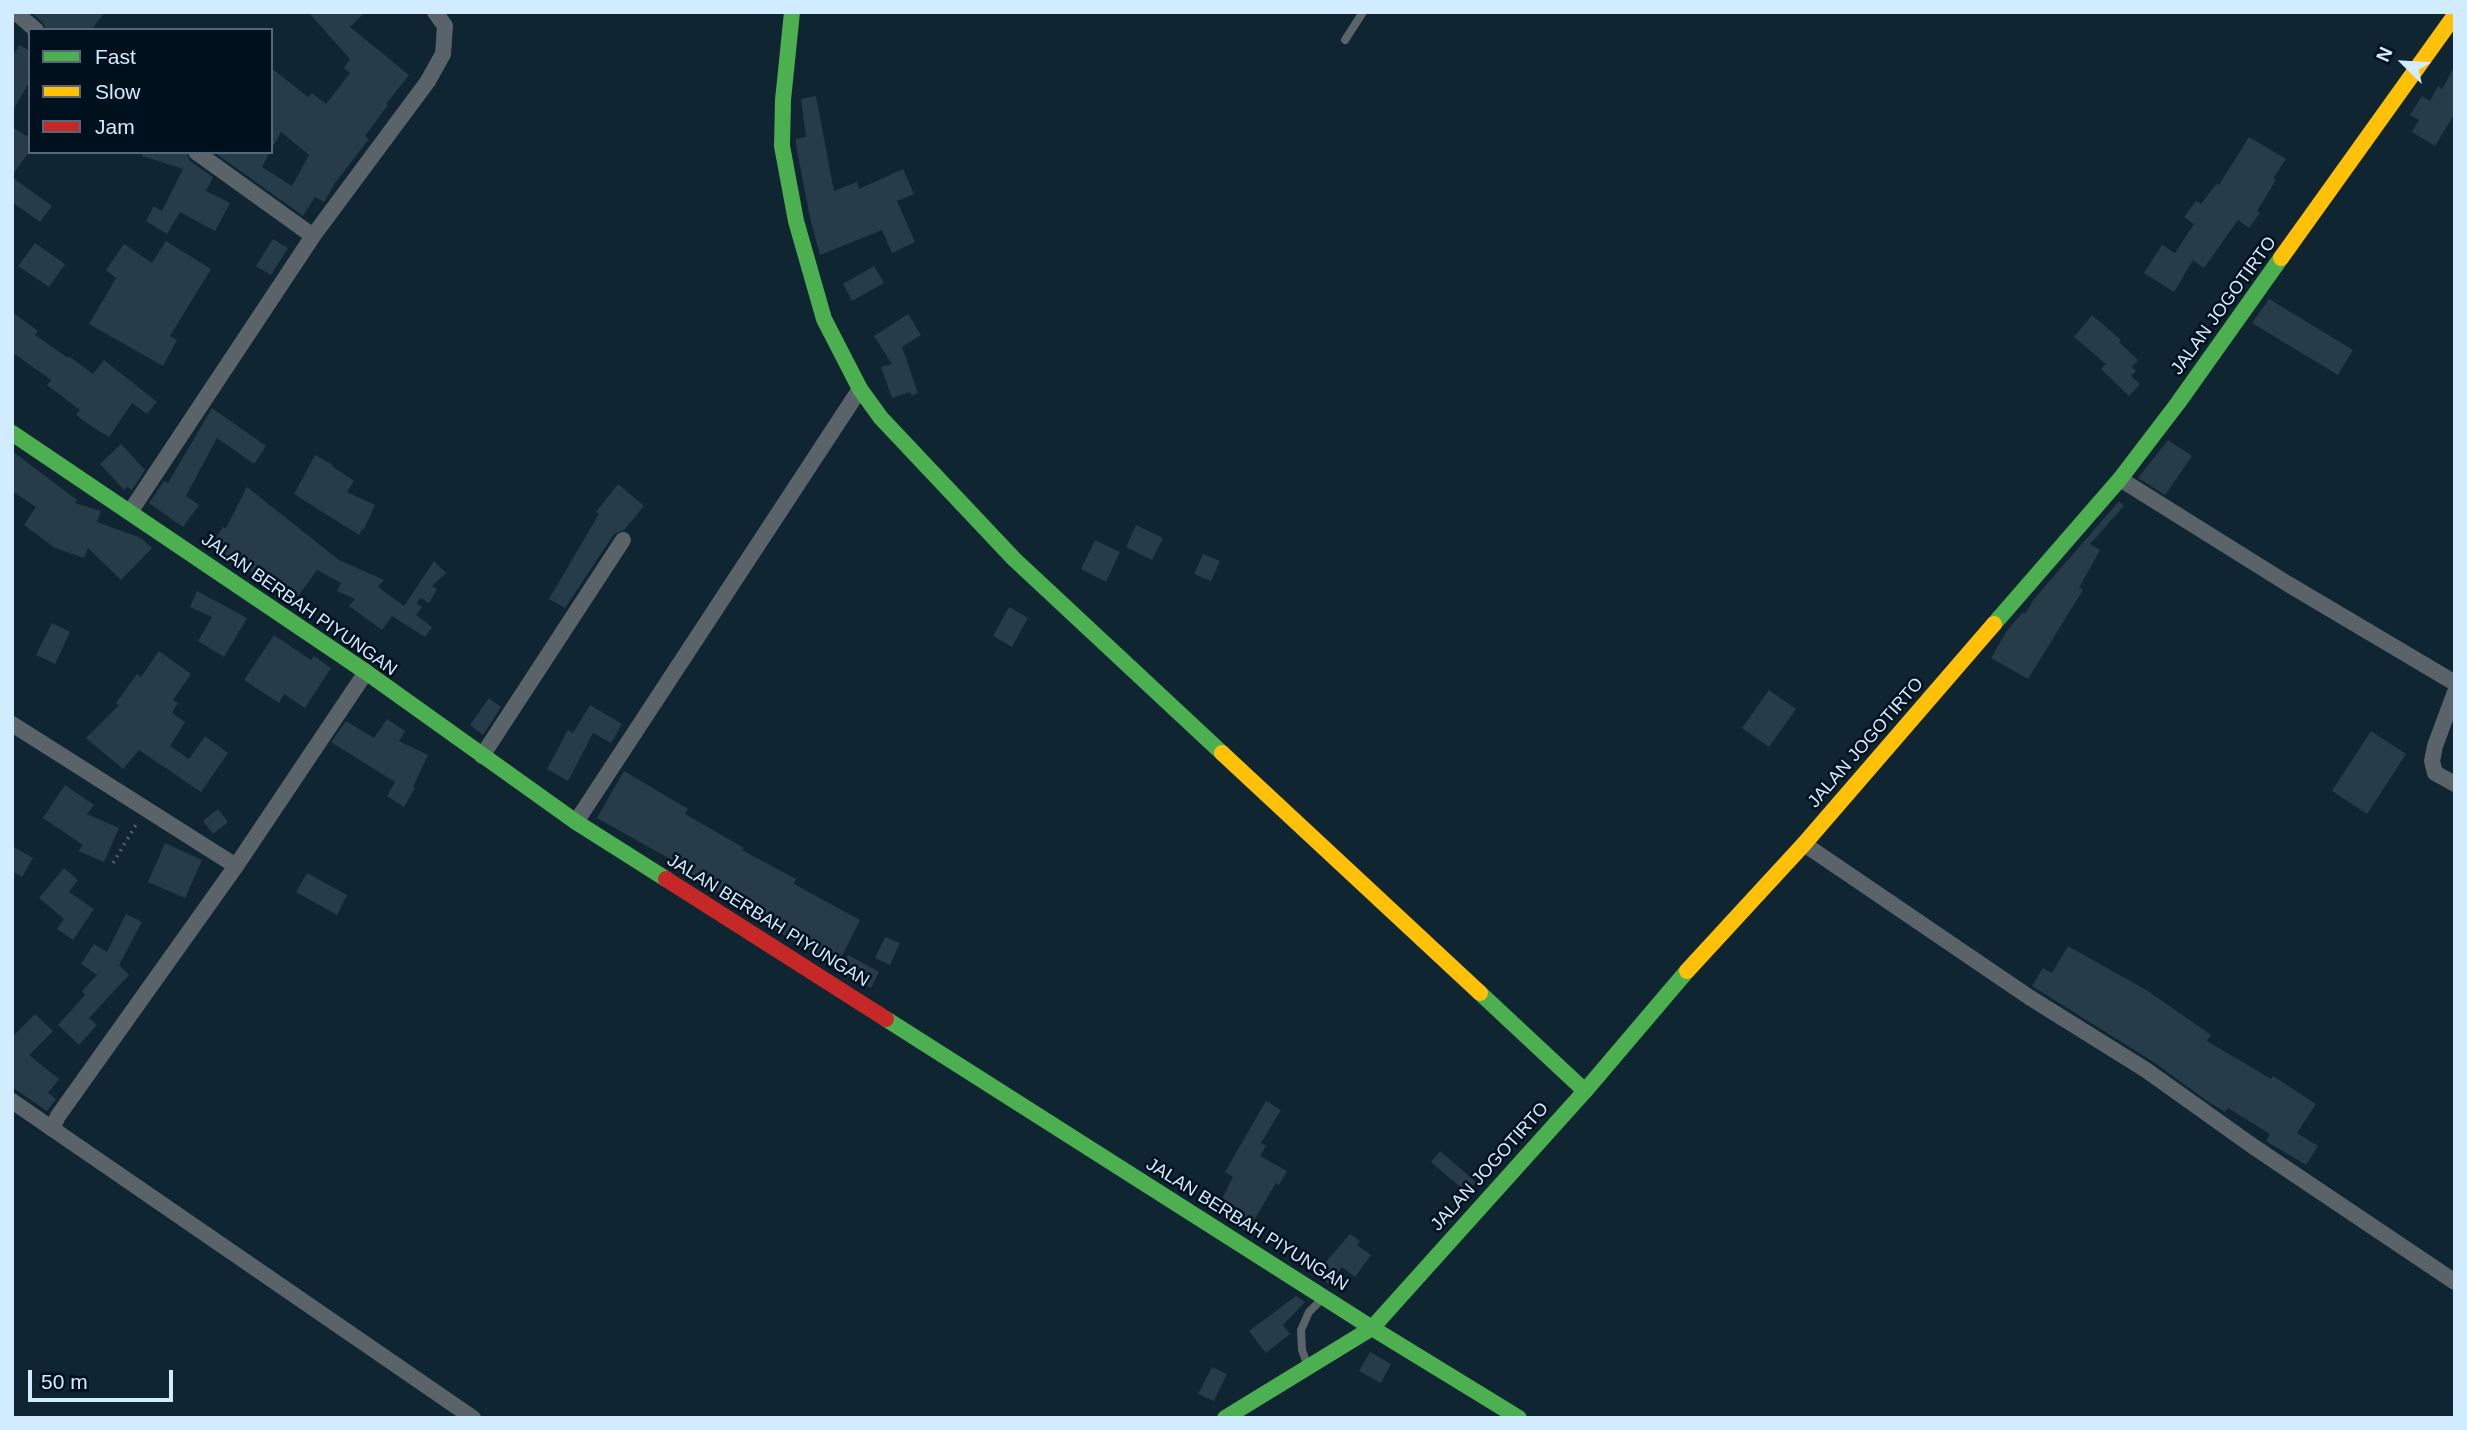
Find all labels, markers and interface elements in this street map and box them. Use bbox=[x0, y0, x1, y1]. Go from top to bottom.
legend bbox=[28, 28, 273, 154]
north arrow bbox=[2369, 28, 2439, 98]
text: N bbox=[2372, 44, 2397, 65]
text: Fast bbox=[95, 45, 136, 68]
text: Slow bbox=[95, 80, 141, 103]
text: Jam bbox=[95, 115, 135, 138]
street label: JALAN JOGOTIRTO bbox=[2167, 233, 2281, 379]
street label: JALAN BERBAH PIYUNGAN bbox=[197, 529, 401, 681]
street label: JALAN JOGOTIRTO bbox=[1804, 674, 1928, 812]
street label: JALAN BERBAH PIYUNGAN bbox=[663, 850, 873, 992]
street label: JALAN JOGOTIRTO bbox=[1427, 1098, 1553, 1236]
street label: JALAN BERBAH PIYUNGAN bbox=[1142, 1154, 1352, 1296]
scale bar bbox=[32, 1356, 177, 1400]
text: 50 m bbox=[41, 1370, 88, 1393]

